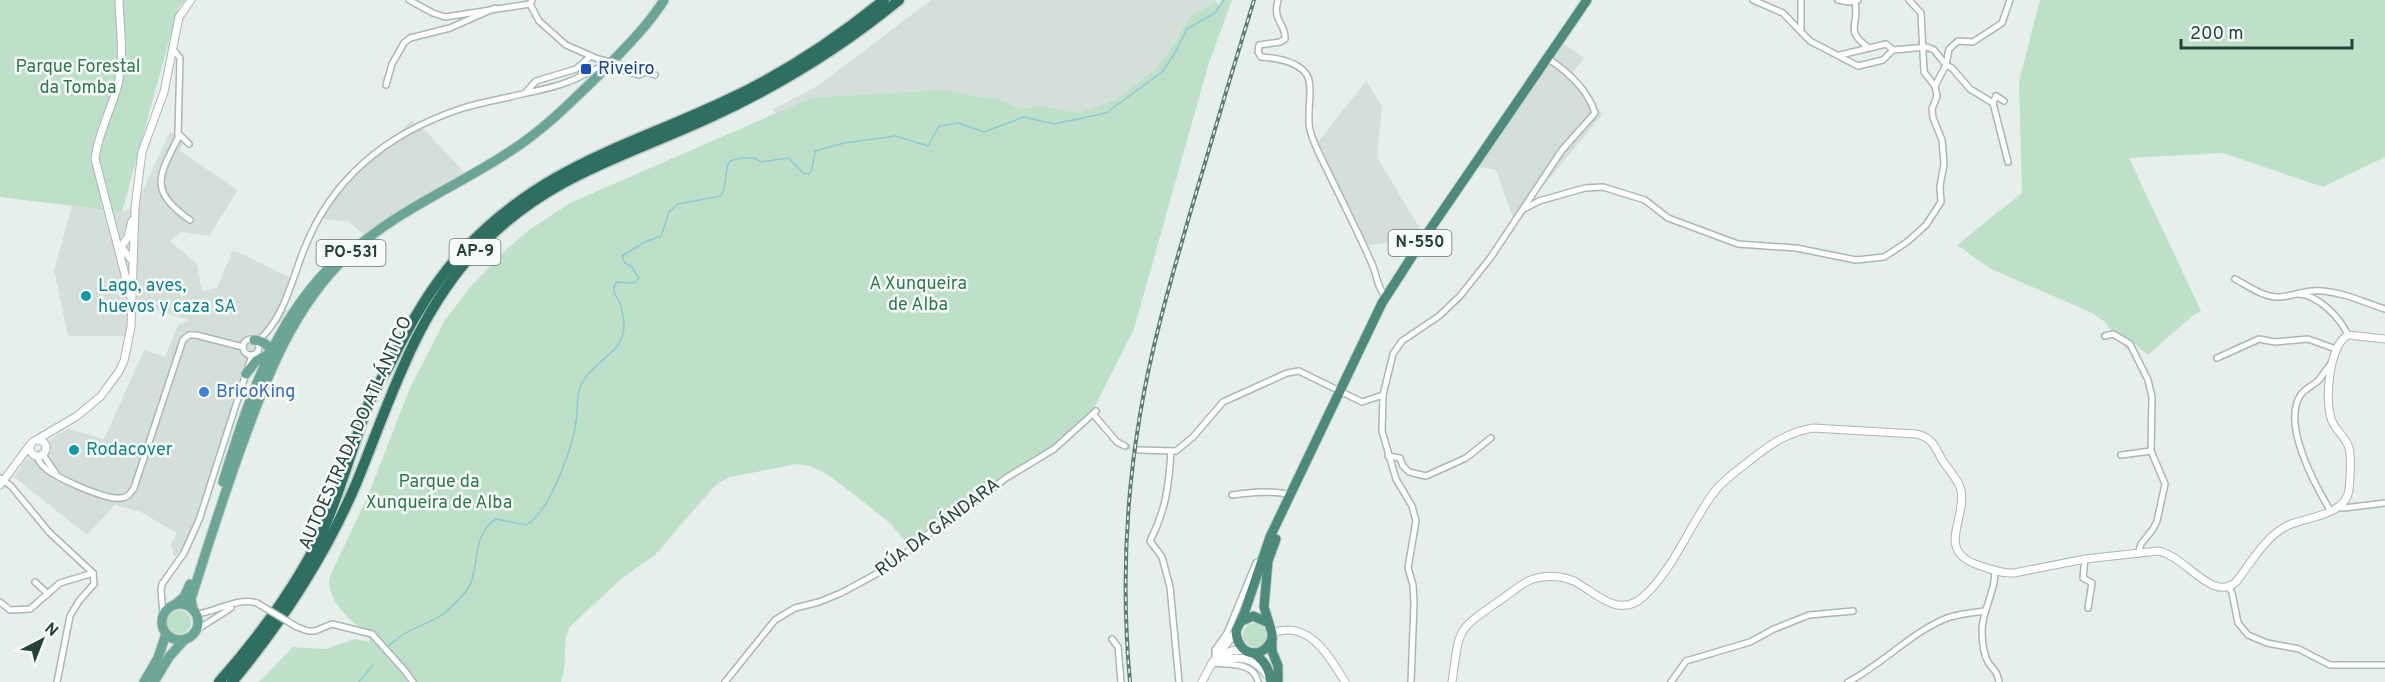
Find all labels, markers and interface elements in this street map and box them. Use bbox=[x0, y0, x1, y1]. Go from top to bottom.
scale bar bbox=[2181, 12, 2352, 50]
text: 200 m bbox=[2190, 23, 2243, 46]
park label: Parque Forestal da Tomba bbox=[15, 56, 141, 100]
place label: Riveiro bbox=[598, 58, 655, 81]
marker: Riveiro bbox=[579, 62, 593, 76]
road number: N-550 bbox=[1388, 230, 1452, 256]
road number: AP-9 bbox=[450, 239, 500, 265]
road number: PO-531 bbox=[316, 240, 386, 266]
park label: A Xunqueira de Alba bbox=[869, 273, 967, 317]
place label: Lago, aves, huevos y caza SA bbox=[98, 275, 236, 319]
marker: Lago, aves, huevos y caza SA bbox=[79, 289, 93, 303]
street label: AUTOESTRADA DO ATLÁNTICO bbox=[292, 312, 418, 553]
place label: BricoKing bbox=[216, 381, 296, 404]
marker: BricoKing bbox=[197, 385, 211, 399]
place label: Rodacover bbox=[86, 439, 173, 462]
marker: Rodacover bbox=[67, 443, 81, 457]
park label: Parque da Xunqueira de Alba bbox=[366, 471, 512, 515]
street label: RÚA DA GÁNDARA bbox=[870, 472, 1005, 582]
north arrow bbox=[12, 610, 72, 670]
text: N bbox=[40, 619, 62, 642]

